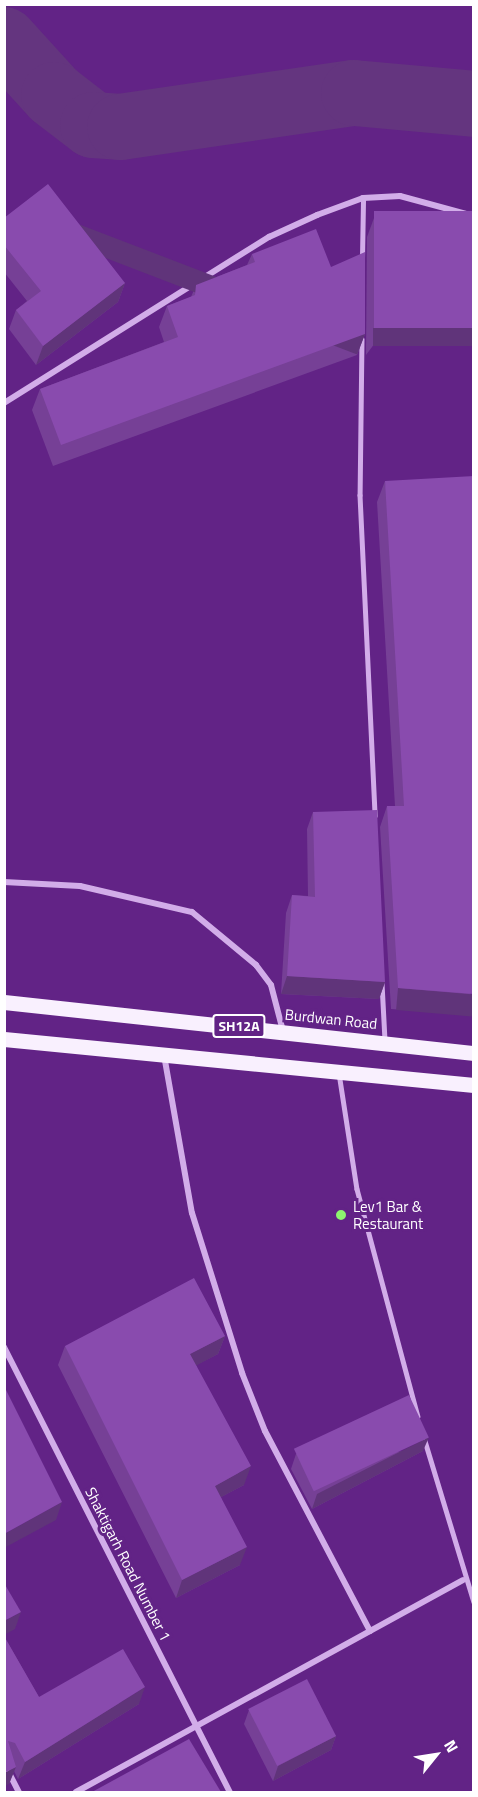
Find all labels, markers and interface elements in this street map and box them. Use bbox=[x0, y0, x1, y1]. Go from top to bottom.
street label: Burdwan Road bbox=[284, 1005, 378, 1033]
road number: SH12A bbox=[212, 1015, 266, 1037]
place label: Lev1 Bar & Restaurant bbox=[353, 1197, 423, 1232]
marker: Lev1 Bar & Restaurant bbox=[334, 1208, 348, 1222]
street label: Shaktigarh Road Number 1 bbox=[81, 1484, 175, 1644]
north arrow bbox=[406, 1725, 466, 1785]
text: N bbox=[438, 1735, 465, 1757]

